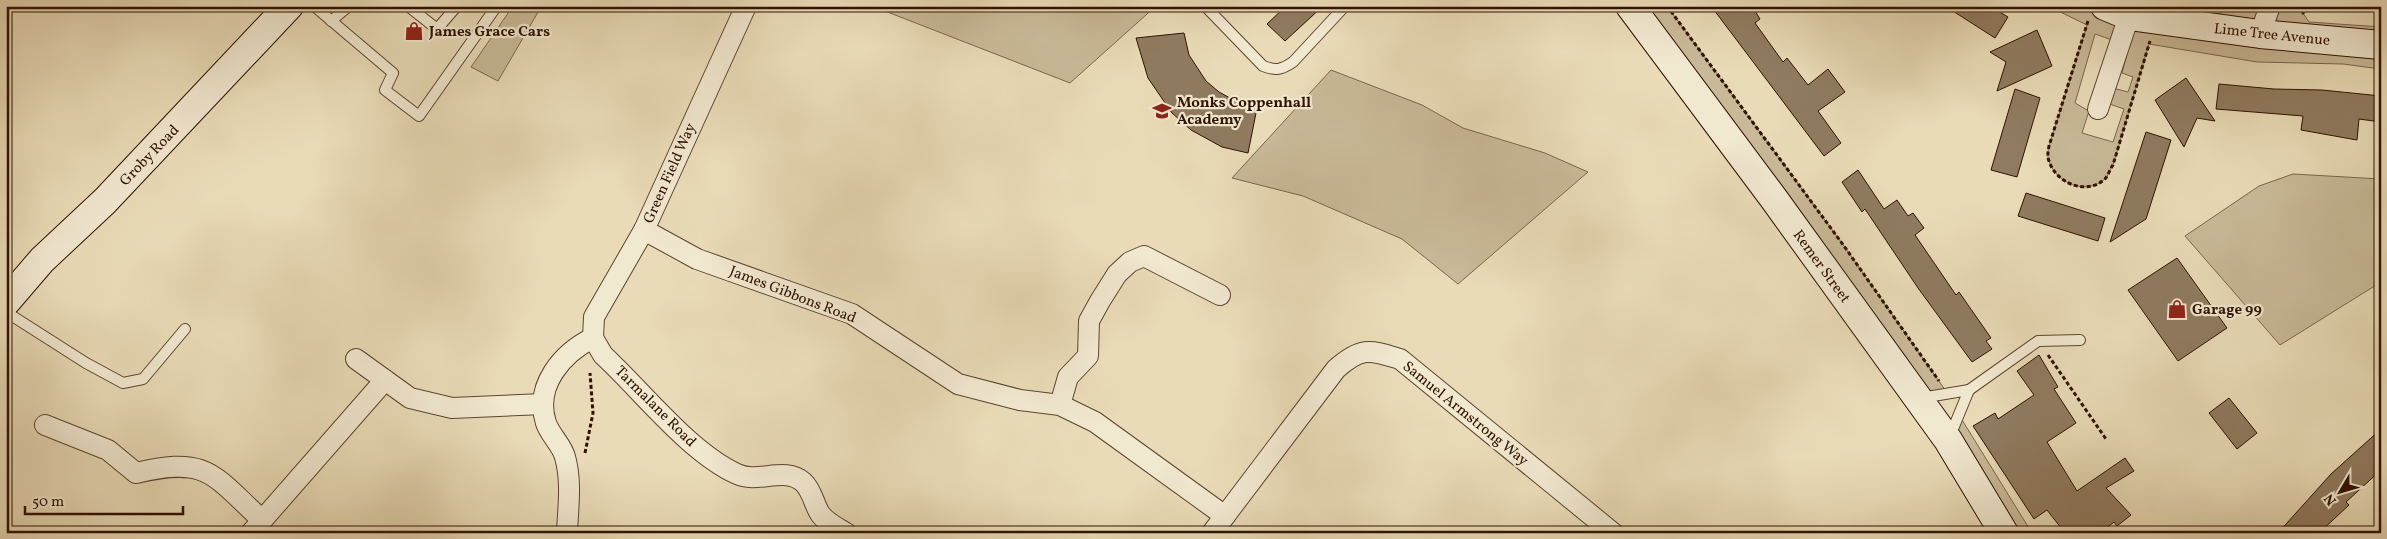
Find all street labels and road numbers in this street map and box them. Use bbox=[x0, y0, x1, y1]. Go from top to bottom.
street label: Lime Tree Avenue bbox=[2213, 19, 2331, 52]
street label: Green Field Way bbox=[639, 120, 702, 227]
street label: Groby Road bbox=[116, 121, 185, 191]
street label: Remer Street bbox=[1787, 226, 1855, 308]
street label: James Gibbons Road bbox=[726, 262, 859, 329]
street label: Samuel Armstrong Way bbox=[1398, 357, 1532, 472]
street label: Tarmalane Road bbox=[610, 362, 700, 452]

